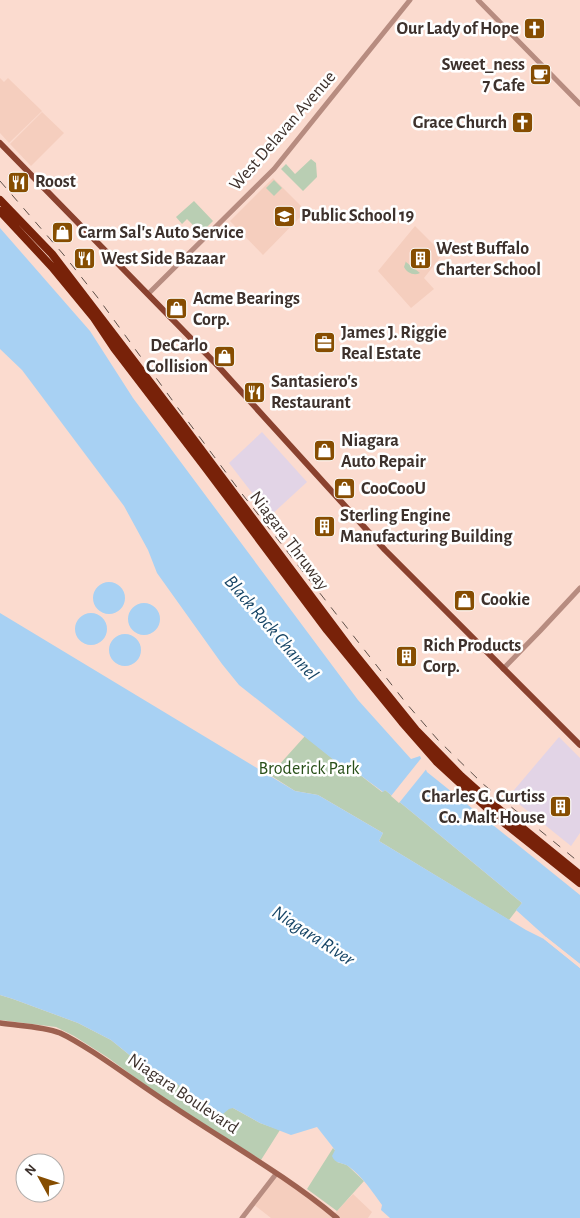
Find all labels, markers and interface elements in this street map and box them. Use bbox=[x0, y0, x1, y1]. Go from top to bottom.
church icon: Our Lady of Hope bbox=[523, 17, 547, 41]
place label: Our Lady of Hope bbox=[396, 20, 519, 38]
place label: Sweet_ness 7 Cafe bbox=[441, 56, 525, 95]
cafe icon: Sweet_ness 7 Cafe bbox=[529, 63, 553, 87]
street label: West Delavan Avenue bbox=[226, 68, 340, 194]
church icon: Grace Church bbox=[511, 111, 535, 135]
place label: Grace Church bbox=[413, 114, 507, 132]
restaurant icon: Roost bbox=[7, 170, 31, 194]
place label: Roost bbox=[35, 173, 76, 191]
school or university icon: Public School 19 bbox=[273, 204, 297, 228]
place label: Public School 19 bbox=[301, 207, 415, 225]
shop icon: Carm Sal's Auto Service bbox=[50, 221, 74, 245]
place label: Carm Sal's Auto Service bbox=[78, 224, 244, 242]
place label: West Buffalo Charter School bbox=[436, 240, 541, 279]
restaurant icon: West Side Bazaar bbox=[73, 247, 97, 271]
building icon: West Buffalo Charter School bbox=[408, 247, 432, 271]
place label: West Side Bazaar bbox=[101, 250, 226, 268]
place label: Acme Bearings Corp. bbox=[193, 290, 300, 329]
shop icon: Acme Bearings Corp. bbox=[165, 297, 189, 321]
place label: James J. Riggie Real Estate bbox=[341, 324, 447, 363]
office icon: James J. Riggie Real Estate bbox=[313, 331, 337, 355]
place label: DeCarlo Collision bbox=[146, 337, 208, 376]
shop icon: DeCarlo Collision bbox=[212, 344, 236, 368]
place label: Santasiero's Restaurant bbox=[271, 373, 358, 412]
restaurant icon: Santasiero's Restaurant bbox=[243, 380, 267, 404]
place label: Niagara Auto Repair bbox=[341, 432, 427, 471]
shop icon: Niagara Auto Repair bbox=[313, 439, 337, 463]
shop icon: CooCooU bbox=[333, 477, 357, 501]
place label: CooCooU bbox=[361, 480, 426, 498]
street label: Niagara Thruway bbox=[246, 488, 332, 594]
place label: Sterling Engine Manufacturing Building bbox=[340, 507, 513, 546]
building icon: Sterling Engine Manufacturing Building bbox=[312, 514, 336, 538]
water label: Black Rock Channel bbox=[220, 572, 322, 684]
shop icon: Cookie bbox=[453, 588, 477, 612]
place label: Cookie bbox=[481, 591, 530, 609]
place label: Rich Products Corp. bbox=[423, 637, 521, 676]
building icon: Rich Products Corp. bbox=[395, 644, 419, 668]
park label: Broderick Park bbox=[258, 760, 360, 778]
place label: Charles G. Curtiss Co. Malt House bbox=[422, 788, 545, 827]
building icon: Charles G. Curtiss Co. Malt House bbox=[549, 795, 573, 819]
water label: Niagara River bbox=[268, 902, 358, 970]
street label: Niagara Boulevard bbox=[124, 1050, 242, 1138]
north arrow bbox=[15, 1153, 65, 1203]
text: N bbox=[22, 1162, 39, 1179]

